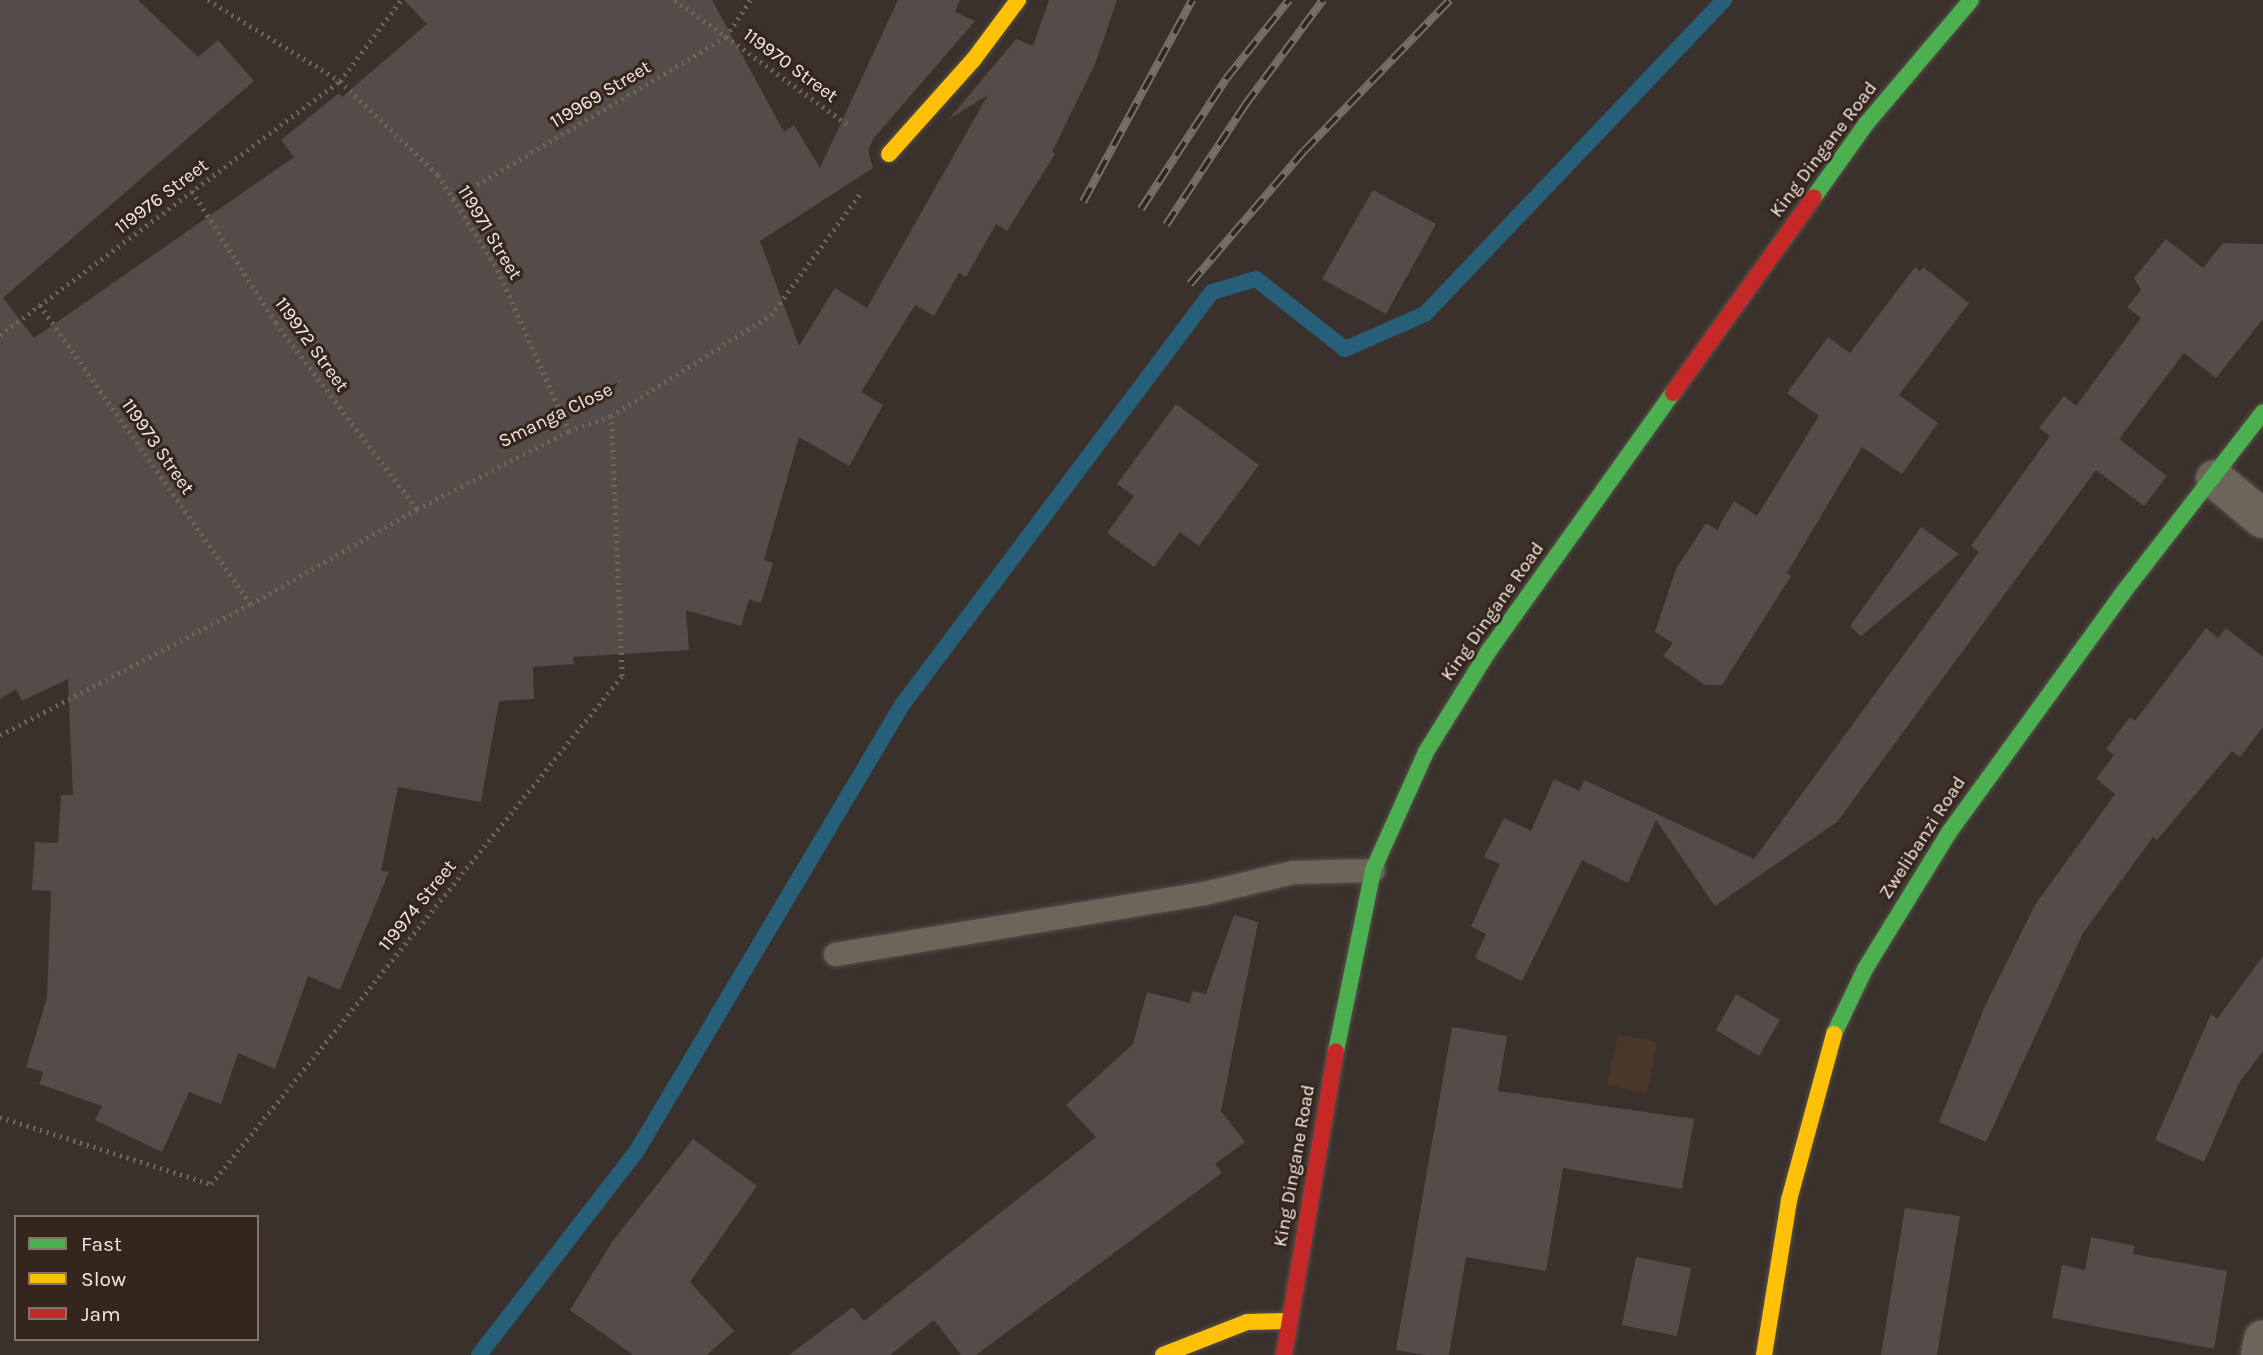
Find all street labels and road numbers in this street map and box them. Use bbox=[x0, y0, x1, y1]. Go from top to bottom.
street label: 119970 Street bbox=[738, 24, 842, 108]
street label: 119969 Street bbox=[547, 56, 655, 134]
street label: King Dingane Road bbox=[1765, 78, 1883, 222]
street label: 119976 Street bbox=[111, 154, 213, 240]
street label: 119971 Street bbox=[452, 181, 526, 285]
street label: 119972 Street bbox=[269, 293, 353, 397]
street label: Smanga Close bbox=[495, 379, 617, 453]
street label: 119973 Street bbox=[116, 395, 198, 499]
street label: King Dingane Road bbox=[1437, 538, 1549, 686]
street label: Zwelibanzi Road bbox=[1875, 772, 1971, 904]
street label: 119974 Street bbox=[374, 856, 462, 956]
street label: King Dingane Road bbox=[1270, 1083, 1320, 1249]

